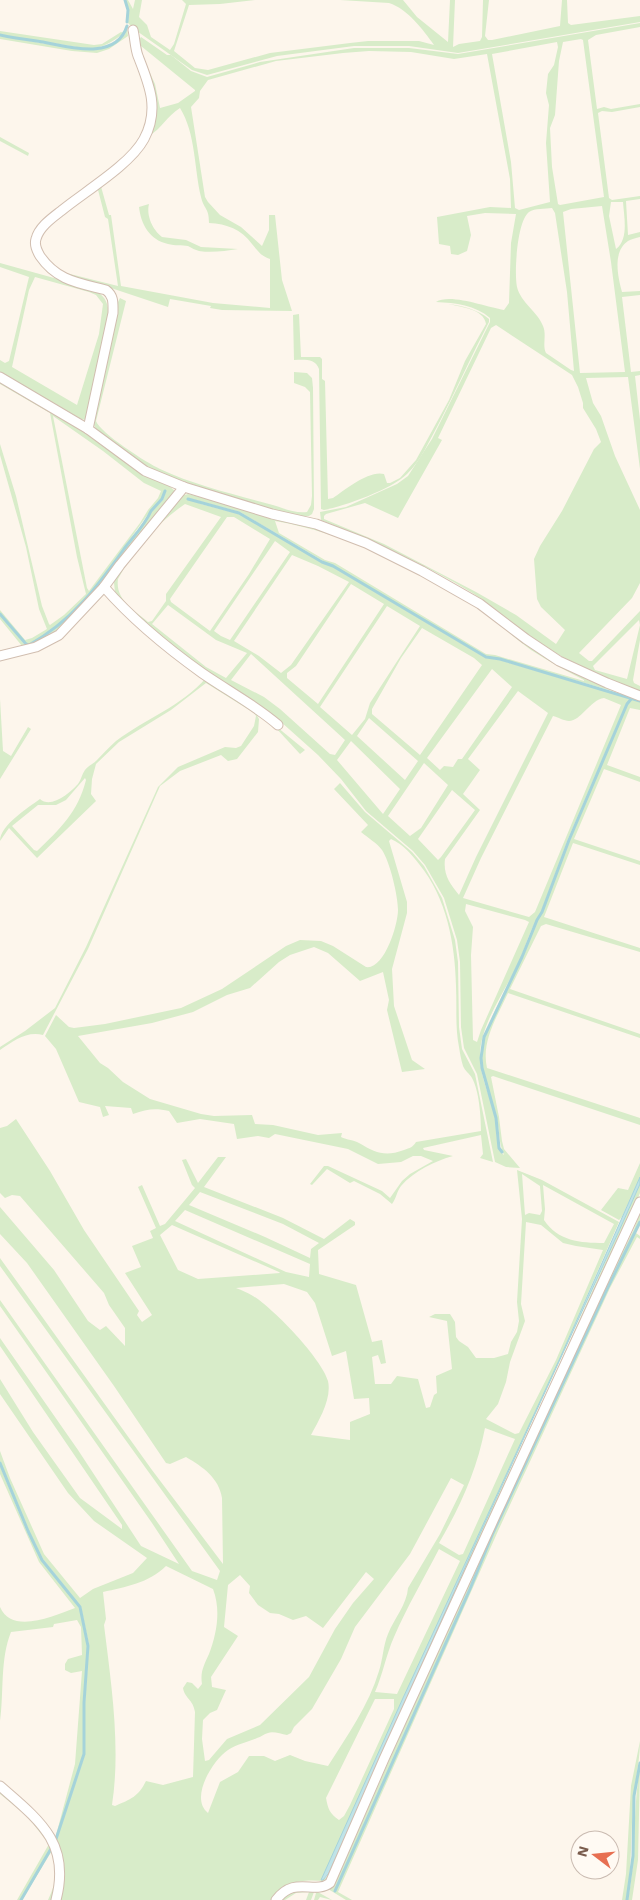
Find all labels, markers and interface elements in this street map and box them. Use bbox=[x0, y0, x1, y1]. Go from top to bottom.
north arrow bbox=[570, 1830, 620, 1880]
text: N bbox=[573, 1844, 592, 1859]

